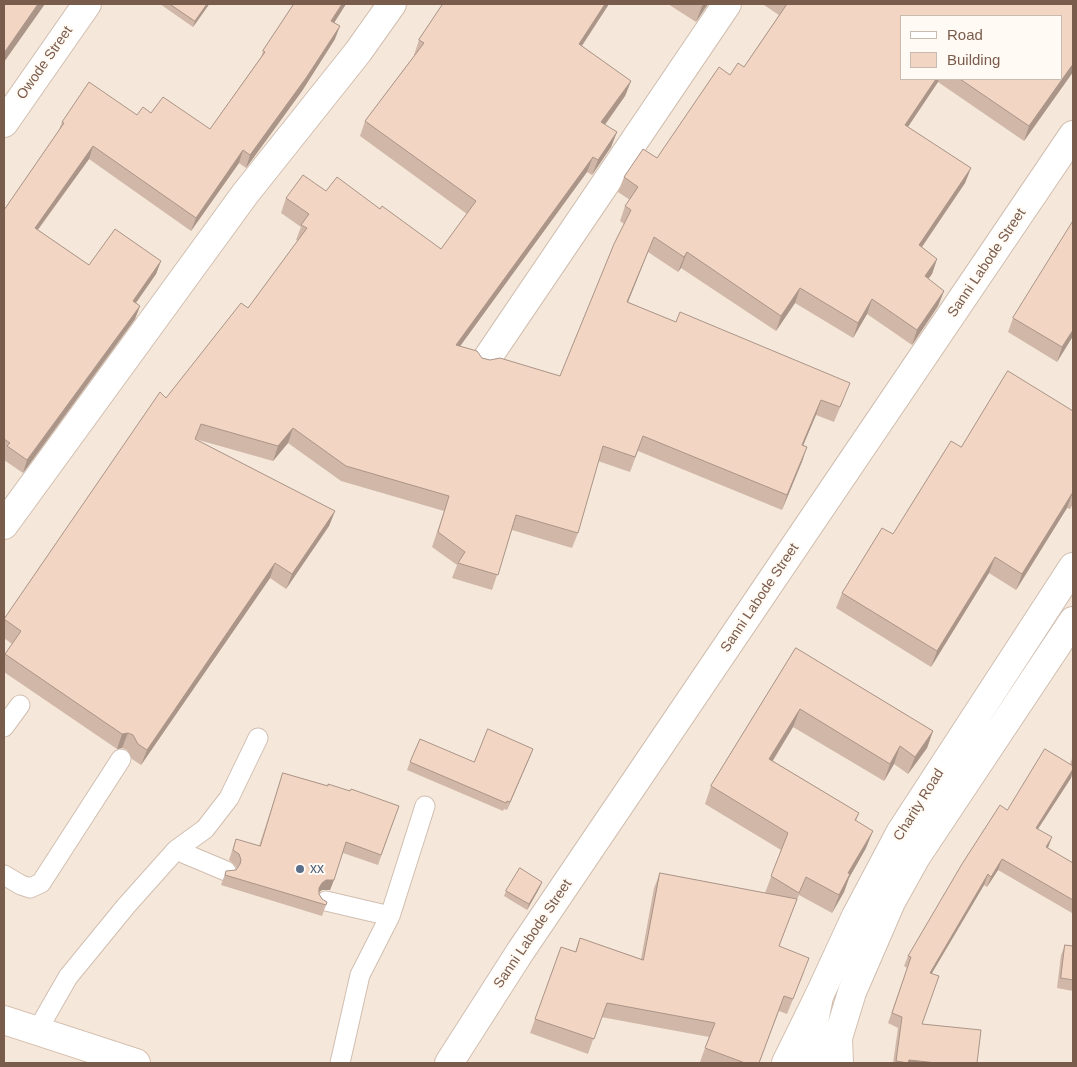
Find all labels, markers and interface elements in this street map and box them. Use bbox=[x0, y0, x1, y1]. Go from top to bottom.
legend bbox=[900, 15, 1062, 80]
street label: Owode Street bbox=[14, 23, 76, 103]
text: Road bbox=[947, 26, 983, 43]
text: Building bbox=[947, 51, 1000, 68]
street label: Sanni Labode Street bbox=[944, 205, 1030, 321]
street label: Sanni Labode Street bbox=[717, 540, 803, 656]
street label: Charity Road bbox=[890, 766, 948, 844]
place label: xx bbox=[310, 861, 324, 877]
marker: xx bbox=[294, 863, 306, 875]
street label: Sanni Labode Street bbox=[490, 876, 576, 992]

